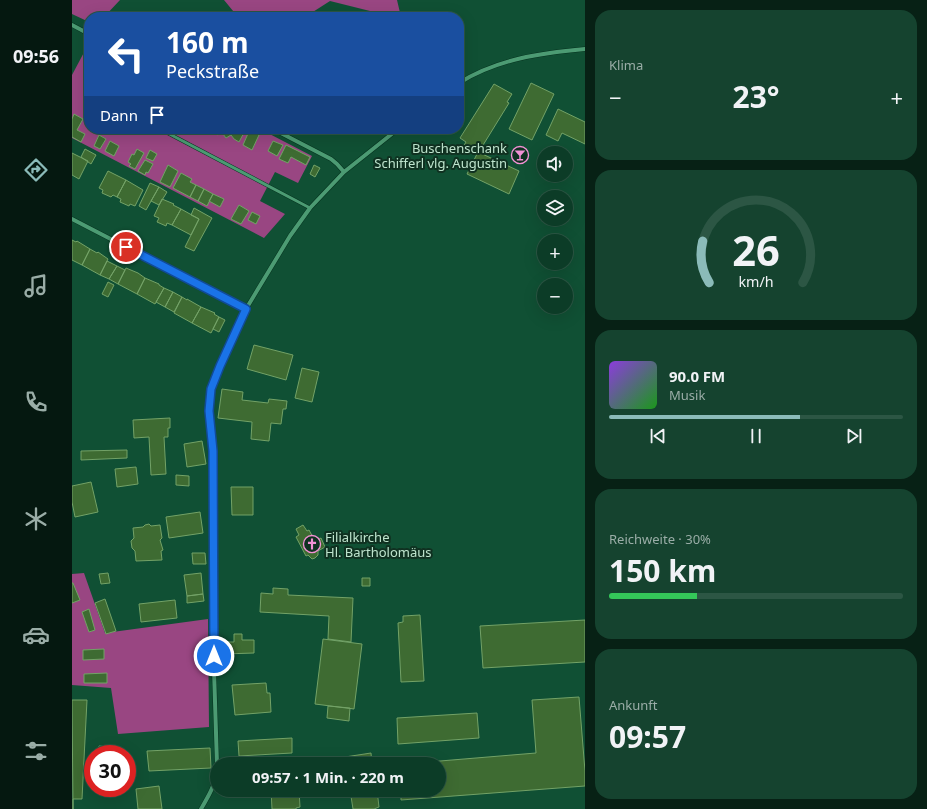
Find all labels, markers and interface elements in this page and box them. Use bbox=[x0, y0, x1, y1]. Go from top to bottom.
text: 160 m bbox=[166, 23, 249, 61]
icon: left bbox=[100, 28, 152, 80]
text: 09:56 bbox=[13, 44, 59, 68]
text: Klima bbox=[609, 56, 643, 74]
text: Peckstraße bbox=[166, 59, 259, 83]
text: 23° bbox=[732, 76, 780, 117]
text: − bbox=[609, 82, 622, 112]
text: + bbox=[890, 82, 903, 112]
icon: arrive bbox=[146, 104, 168, 126]
text: Dann bbox=[100, 105, 138, 125]
place label: Buschenschank Schifferl vlg. Augustin bbox=[374, 139, 507, 172]
bar icon: Buschenschank Schifferl vlg. Augustin bbox=[510, 145, 530, 165]
map controls bbox=[537, 146, 573, 314]
button: sound bbox=[537, 146, 573, 182]
icon: directions bbox=[22, 156, 50, 184]
button: layers bbox=[537, 190, 573, 226]
text: 26 bbox=[732, 221, 780, 277]
pin bbox=[109, 230, 143, 264]
button: + bbox=[537, 234, 573, 270]
icon: arrive bbox=[115, 236, 137, 258]
text: km/h bbox=[738, 271, 774, 290]
icon: music bbox=[22, 272, 50, 300]
button: − bbox=[537, 278, 573, 314]
text: 90.0 FM bbox=[669, 366, 725, 386]
text: Musik bbox=[669, 386, 705, 404]
icon: phone bbox=[22, 388, 50, 416]
icon: previous bbox=[647, 425, 669, 447]
icon: pause bbox=[745, 425, 767, 447]
icon: next bbox=[843, 425, 865, 447]
icon: climate bbox=[22, 505, 50, 533]
place label: Filialkirche Hl. Bartholomäus bbox=[325, 528, 431, 561]
text: Reichweite · 30% bbox=[609, 530, 711, 548]
church icon: Filialkirche Hl. Bartholomäus bbox=[302, 534, 322, 554]
text: 150 km bbox=[609, 550, 716, 591]
icon: car bbox=[22, 621, 50, 649]
position arrow bbox=[193, 635, 235, 677]
text: Ankunft bbox=[609, 696, 658, 714]
text: 09:57 bbox=[609, 716, 686, 757]
icon: filters bbox=[22, 737, 50, 765]
speed limit sign: 30 bbox=[84, 745, 136, 797]
text: 09:57 · 1 Min. · 220 m bbox=[252, 767, 404, 787]

